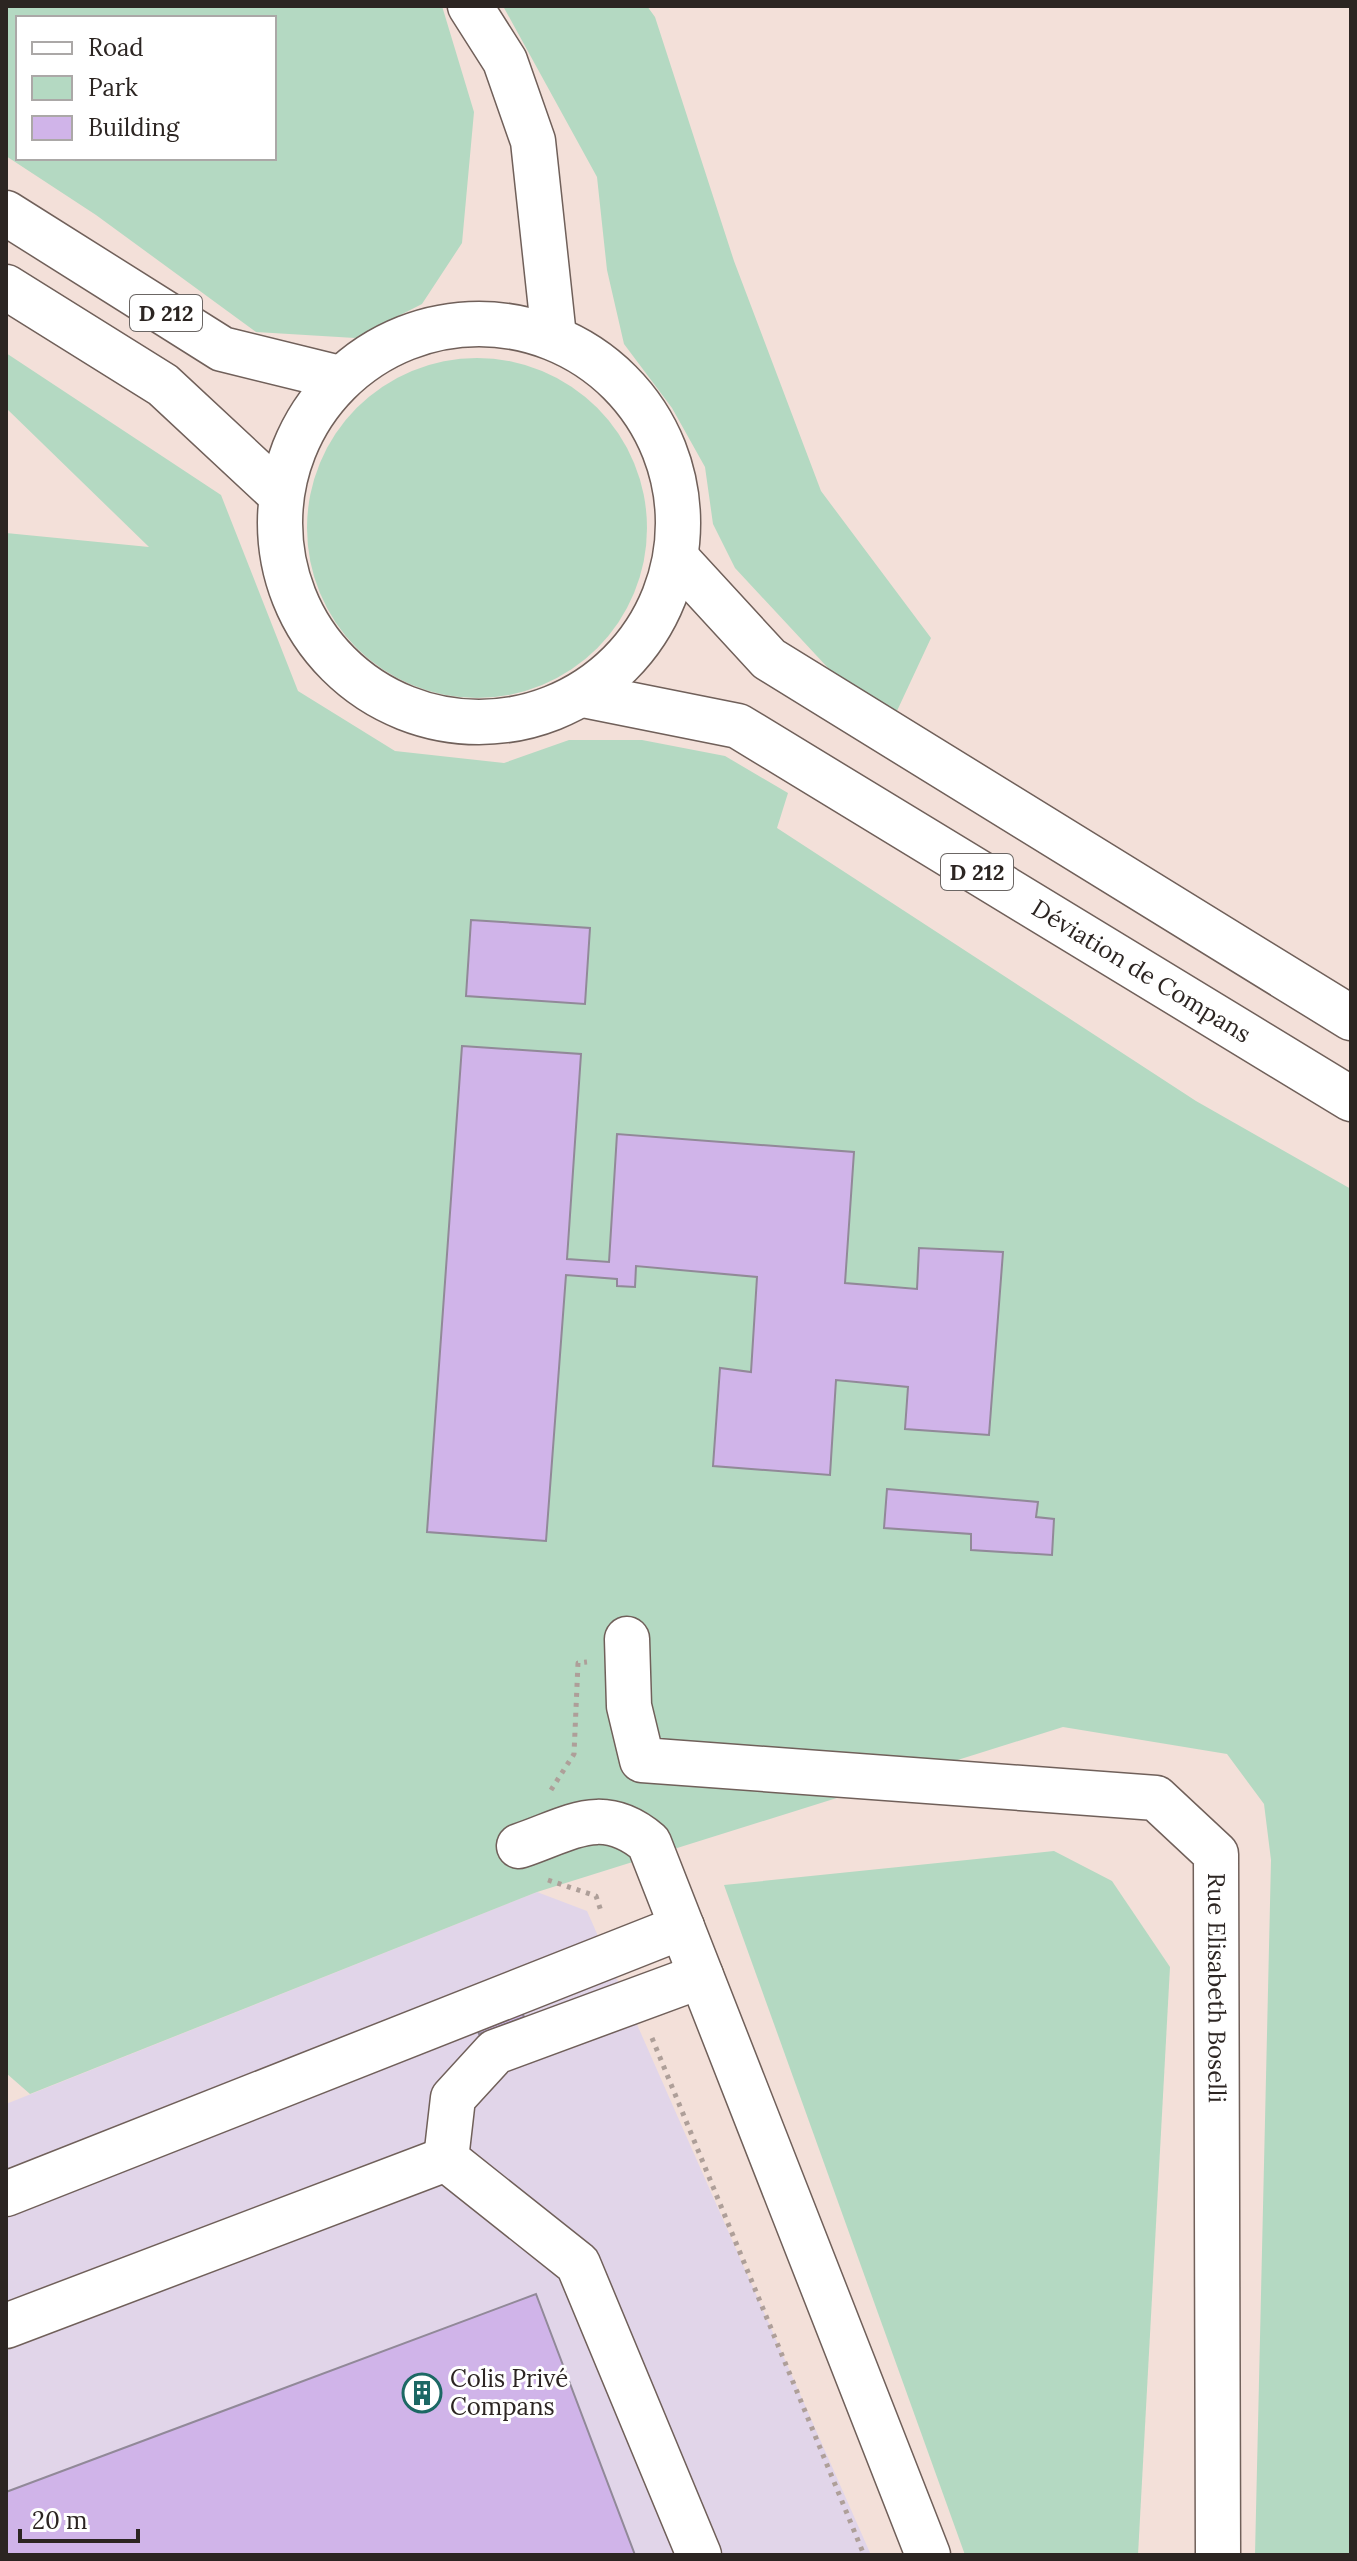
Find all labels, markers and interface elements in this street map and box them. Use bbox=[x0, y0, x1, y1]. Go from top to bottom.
legend bbox=[16, 16, 276, 160]
text: Road bbox=[88, 32, 144, 63]
text: Park bbox=[88, 72, 138, 103]
text: Building bbox=[88, 112, 180, 143]
road number: D 212 bbox=[130, 295, 202, 331]
road number: D 212 bbox=[941, 854, 1013, 890]
street label: Déviation de Compans bbox=[1026, 892, 1257, 1049]
street label: Rue Elisabeth Boselli bbox=[1201, 1873, 1233, 2103]
place label: Colis Privé Compans bbox=[450, 2363, 568, 2422]
building icon: Colis Privé Compans bbox=[401, 2372, 443, 2414]
scale bar bbox=[20, 2493, 138, 2543]
text: 20 m bbox=[32, 2505, 88, 2536]

